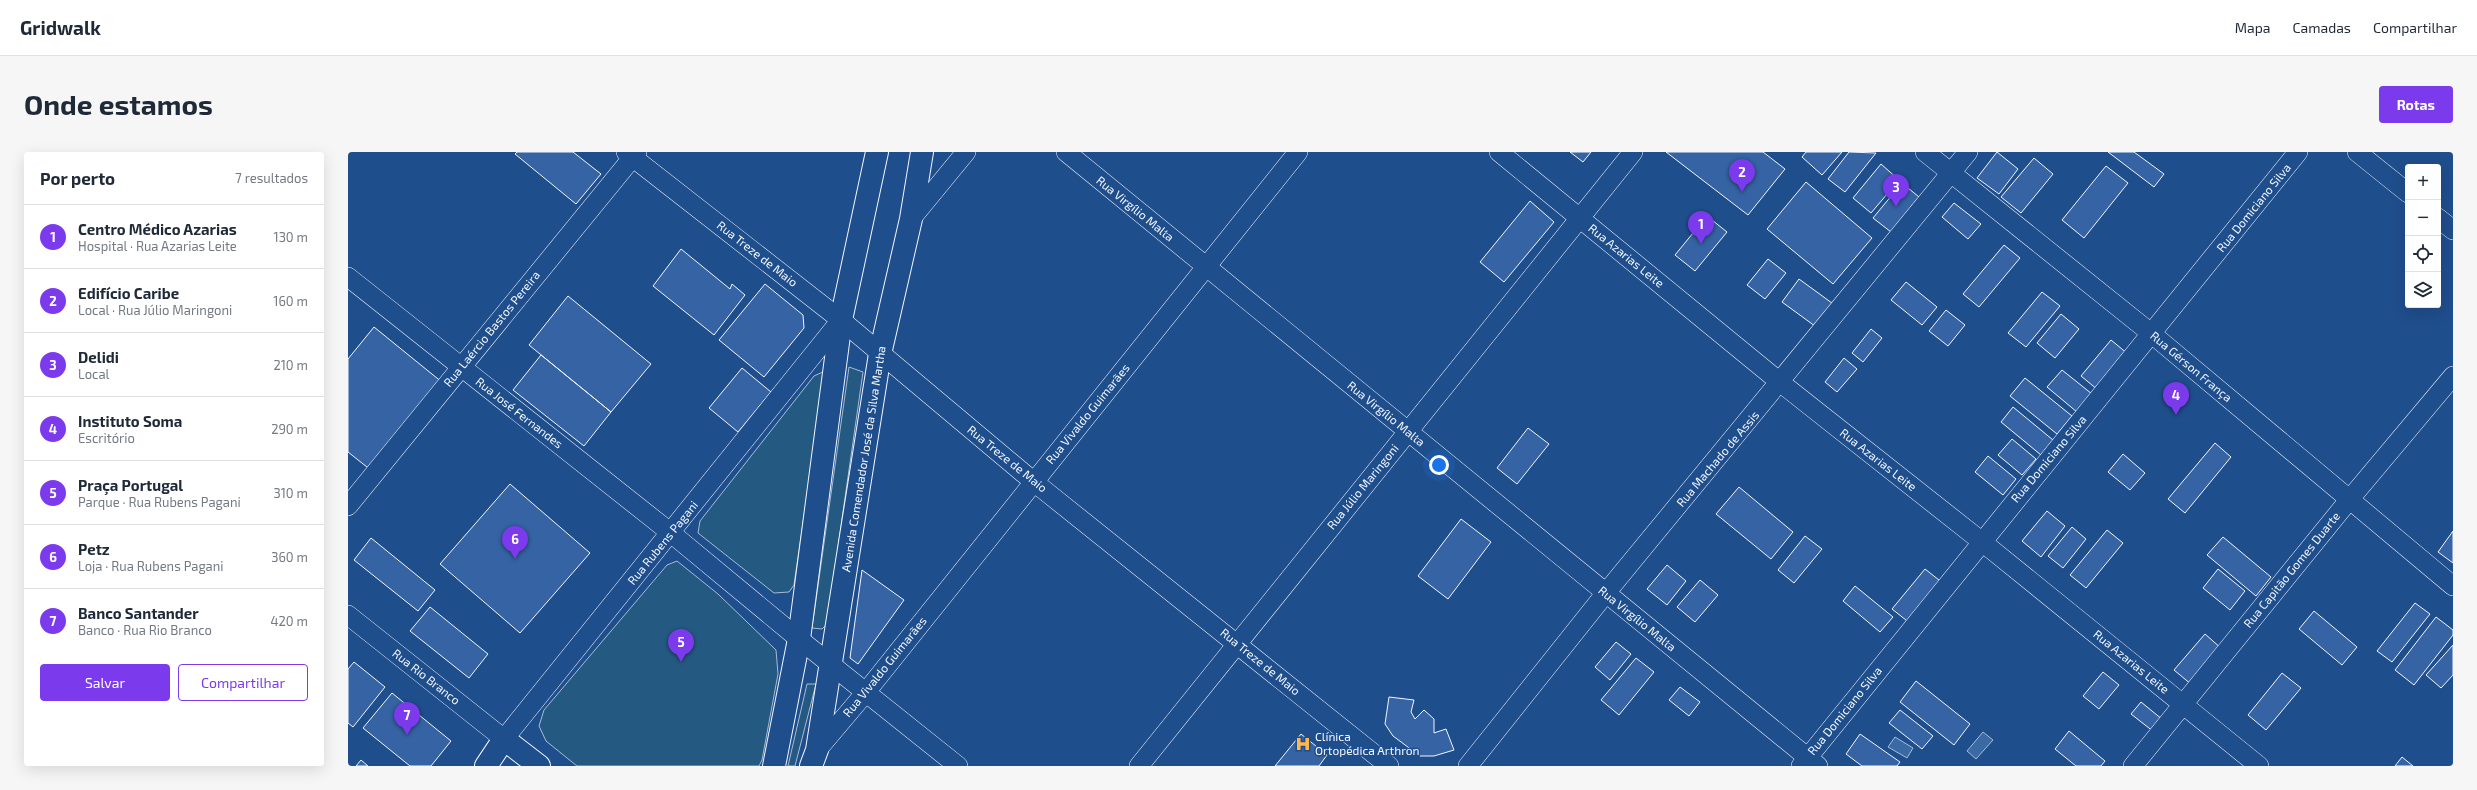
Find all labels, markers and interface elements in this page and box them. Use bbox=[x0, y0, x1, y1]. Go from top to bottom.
text: Gridwalk bbox=[20, 16, 101, 39]
text: Mapa bbox=[2235, 19, 2271, 36]
text: Camadas bbox=[2293, 19, 2351, 36]
text: Compartilhar bbox=[2373, 19, 2457, 36]
button: Rotas bbox=[2379, 86, 2453, 123]
text: Onde estamos bbox=[24, 87, 213, 121]
pin: 2 bbox=[1729, 159, 1755, 192]
street label: Rua Domiciano Silva bbox=[2213, 160, 2293, 254]
map controls bbox=[2405, 164, 2441, 308]
button: + bbox=[2405, 164, 2441, 200]
text: Por perto bbox=[40, 168, 115, 188]
text: 7 resultados bbox=[235, 170, 308, 186]
street label: Rua Virgílio Malta bbox=[1094, 173, 1177, 244]
pin: 3 bbox=[1883, 174, 1909, 207]
button: − bbox=[2405, 200, 2441, 236]
pin: 1 bbox=[1688, 211, 1714, 244]
street label: Rua Treze de Maio bbox=[715, 217, 801, 289]
text: Centro Médico Azarias bbox=[78, 220, 237, 238]
street label: Rua Azarias Leite bbox=[1586, 220, 1667, 290]
text: 1 bbox=[50, 229, 56, 245]
text: 130 m bbox=[273, 229, 308, 245]
button: locate bbox=[2405, 236, 2441, 272]
text: Hospital · Rua Azarias Leite bbox=[78, 238, 237, 254]
street label: Rua Laércio Bastos Pereira bbox=[440, 268, 542, 389]
button: layers bbox=[2405, 272, 2441, 308]
text: Edifício Caribe bbox=[78, 284, 179, 302]
text: 2 bbox=[49, 293, 57, 309]
text: 160 m bbox=[273, 293, 308, 309]
text: Local · Rua Júlio Maringoni bbox=[78, 302, 232, 318]
street label: Rua Gérson França bbox=[2147, 328, 2235, 405]
street label: Avenida Comendador José da Silva Martha bbox=[838, 345, 888, 573]
text: Delidi bbox=[78, 348, 119, 366]
text: 3 bbox=[49, 357, 57, 373]
text: 210 m bbox=[273, 357, 308, 373]
street label: Rua Vivaldo Guimarães bbox=[1043, 360, 1132, 466]
text: Local bbox=[78, 366, 109, 382]
street label: Rua José Fernandes bbox=[473, 374, 566, 451]
street label: Rua Virgílio Malta bbox=[1345, 378, 1428, 449]
pin: 4 bbox=[2163, 382, 2189, 415]
street label: Rua Machado de Assis bbox=[1673, 408, 1761, 509]
text: Instituto Soma bbox=[78, 412, 182, 430]
street label: Rua Domiciano Silva bbox=[2008, 412, 2089, 505]
text: 4 bbox=[49, 421, 57, 437]
text: 290 m bbox=[271, 421, 308, 437]
street label: Rua Treze de Maio bbox=[965, 422, 1050, 495]
street label: Rua Azarias Leite bbox=[1838, 425, 1920, 493]
text: Escritório bbox=[78, 430, 135, 446]
street label: Rua Júlio Maringoni bbox=[1324, 441, 1401, 532]
your location bbox=[1429, 455, 1449, 475]
text: Praça Portugal bbox=[78, 476, 183, 494]
text: 5 bbox=[49, 485, 57, 501]
text: 310 m bbox=[273, 485, 308, 501]
text: Parque · Rua Rubens Pagani bbox=[78, 494, 241, 510]
street label: Rua Rubens Pagani bbox=[624, 498, 700, 587]
street label: Rua Capitão Gomes Duarte bbox=[2240, 509, 2342, 630]
pin: 6 bbox=[502, 526, 528, 559]
text: Petz bbox=[78, 540, 110, 558]
text: 6 bbox=[49, 549, 57, 565]
text: 360 m bbox=[271, 549, 308, 565]
text: Loja · Rua Rubens Pagani bbox=[78, 558, 224, 574]
street label: Rua Virgílio Malta bbox=[1596, 583, 1679, 654]
text: Banco Santander bbox=[78, 604, 199, 622]
text: 7 bbox=[50, 613, 56, 629]
text: 420 m bbox=[271, 613, 308, 629]
street label: Rua Vivaldo Guimarães bbox=[840, 613, 929, 719]
text: Banco · Rua Rio Branco bbox=[78, 622, 212, 638]
street label: Rua Treze de Maio bbox=[1218, 625, 1303, 698]
street label: Rua Azarias Leite bbox=[2091, 626, 2172, 696]
pin: 5 bbox=[668, 629, 694, 662]
street label: Rua Rio Branco bbox=[390, 646, 463, 707]
street label: Rua Domiciano Silva bbox=[1804, 663, 1884, 757]
button: Salvar bbox=[40, 664, 170, 701]
button: Compartilhar bbox=[178, 664, 308, 701]
pin: 7 bbox=[394, 702, 420, 735]
place label: Clínica Ortopédica Arthron bbox=[1315, 729, 1420, 757]
hospital icon: Clínica Ortopédica Arthron bbox=[1294, 735, 1312, 753]

